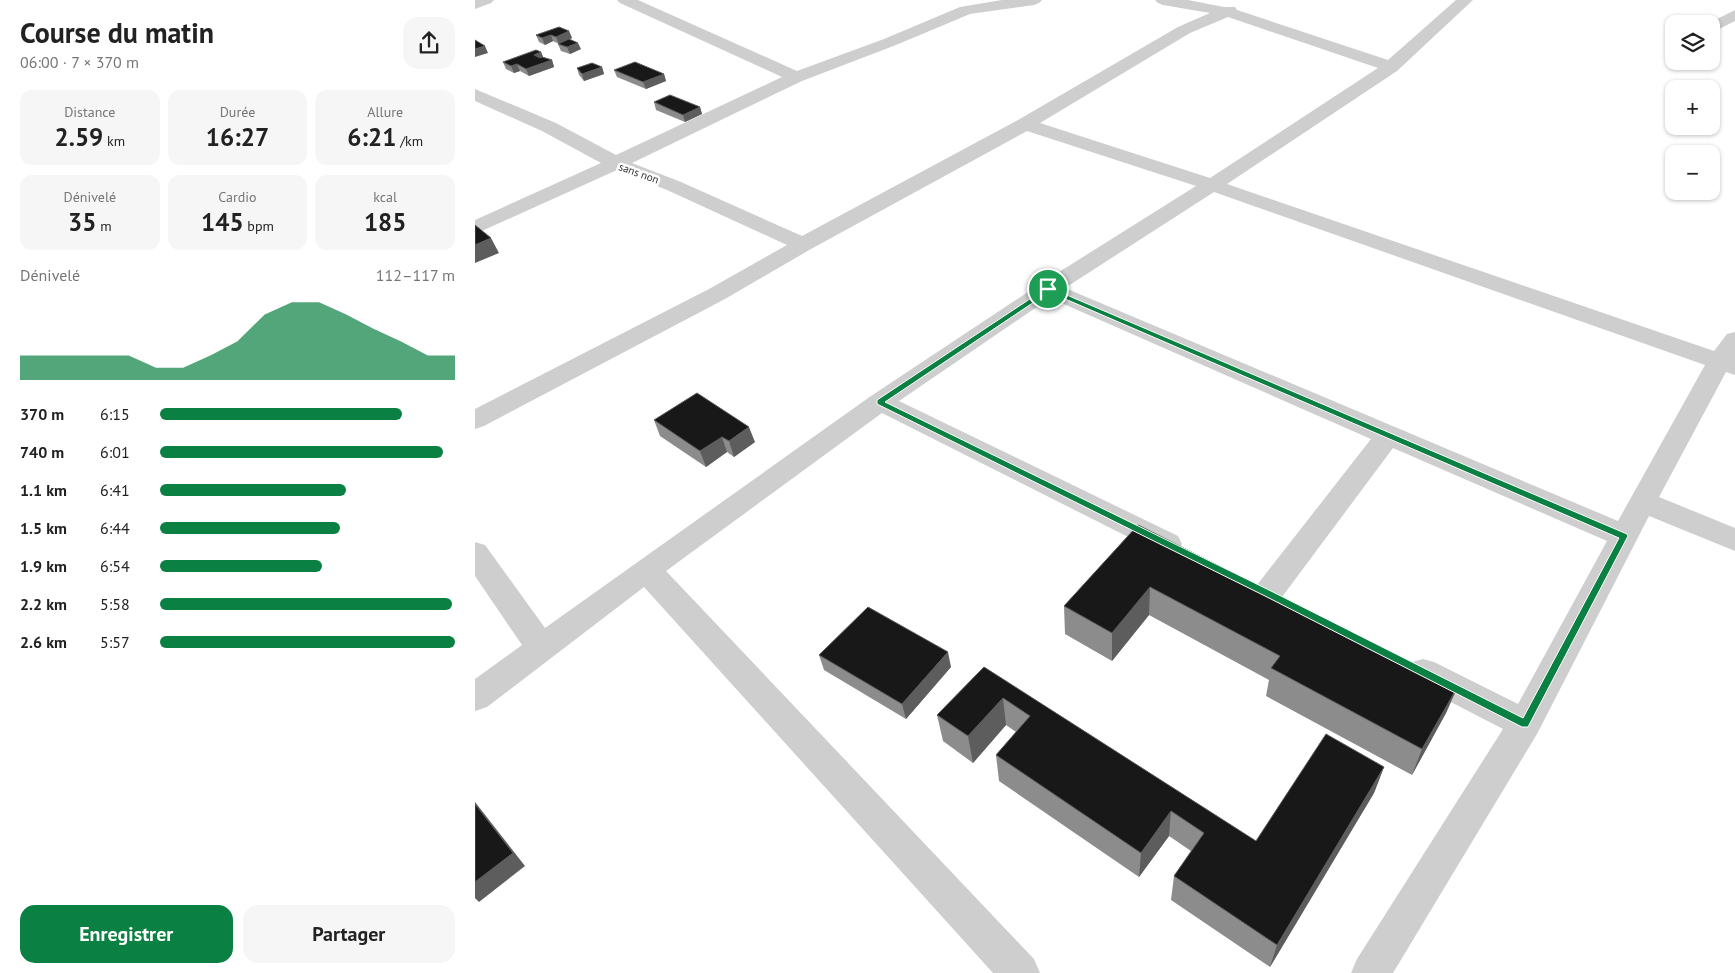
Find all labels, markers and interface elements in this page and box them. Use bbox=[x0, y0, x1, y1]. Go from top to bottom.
text: Course du matin bbox=[20, 14, 214, 51]
map controls bbox=[1665, 15, 1720, 200]
button: layers bbox=[1665, 15, 1720, 70]
button: share bbox=[403, 17, 455, 69]
text: 06:00 · 7 × 370 m bbox=[20, 52, 139, 72]
button: + bbox=[1665, 80, 1720, 135]
text: Distance bbox=[64, 103, 115, 121]
text: Durée bbox=[220, 103, 255, 121]
text: Allure bbox=[367, 103, 403, 121]
text: 2.59 bbox=[55, 121, 103, 153]
text: 16:27 bbox=[206, 121, 269, 153]
text: 6:21 bbox=[347, 121, 396, 153]
text: km bbox=[103, 132, 125, 150]
text: /km bbox=[396, 132, 423, 150]
button: − bbox=[1665, 145, 1720, 200]
street label: sans non bbox=[617, 159, 661, 187]
text: Dénivelé bbox=[64, 188, 116, 206]
text: Cardio bbox=[218, 188, 257, 206]
text: kcal bbox=[373, 188, 397, 206]
text: 35 bbox=[68, 206, 96, 238]
text: 145 bbox=[201, 206, 244, 238]
text: 185 bbox=[364, 206, 406, 238]
text: m bbox=[96, 217, 112, 235]
text: bpm bbox=[244, 217, 274, 235]
text: Dénivelé bbox=[20, 265, 80, 285]
text: 112–117 m bbox=[376, 265, 455, 285]
pin bbox=[1027, 268, 1069, 310]
icon: arrive bbox=[1034, 275, 1062, 303]
text: 370 m bbox=[20, 404, 64, 424]
text: 6:15 bbox=[100, 404, 130, 424]
text: 740 m bbox=[20, 442, 64, 462]
text: 6:01 bbox=[100, 442, 130, 462]
text: 1.1 km bbox=[20, 480, 67, 500]
text: 6:41 bbox=[100, 480, 130, 500]
text: 1.5 km bbox=[20, 518, 67, 538]
text: 6:44 bbox=[100, 518, 130, 538]
text: 1.9 km bbox=[20, 556, 67, 576]
text: 6:54 bbox=[100, 556, 130, 576]
text: 2.2 km bbox=[20, 594, 67, 614]
text: 5:58 bbox=[100, 594, 130, 614]
text: 2.6 km bbox=[20, 632, 67, 652]
text: 5:57 bbox=[100, 632, 130, 652]
button: Enregistrer bbox=[20, 905, 233, 963]
button: Partager bbox=[243, 905, 455, 963]

